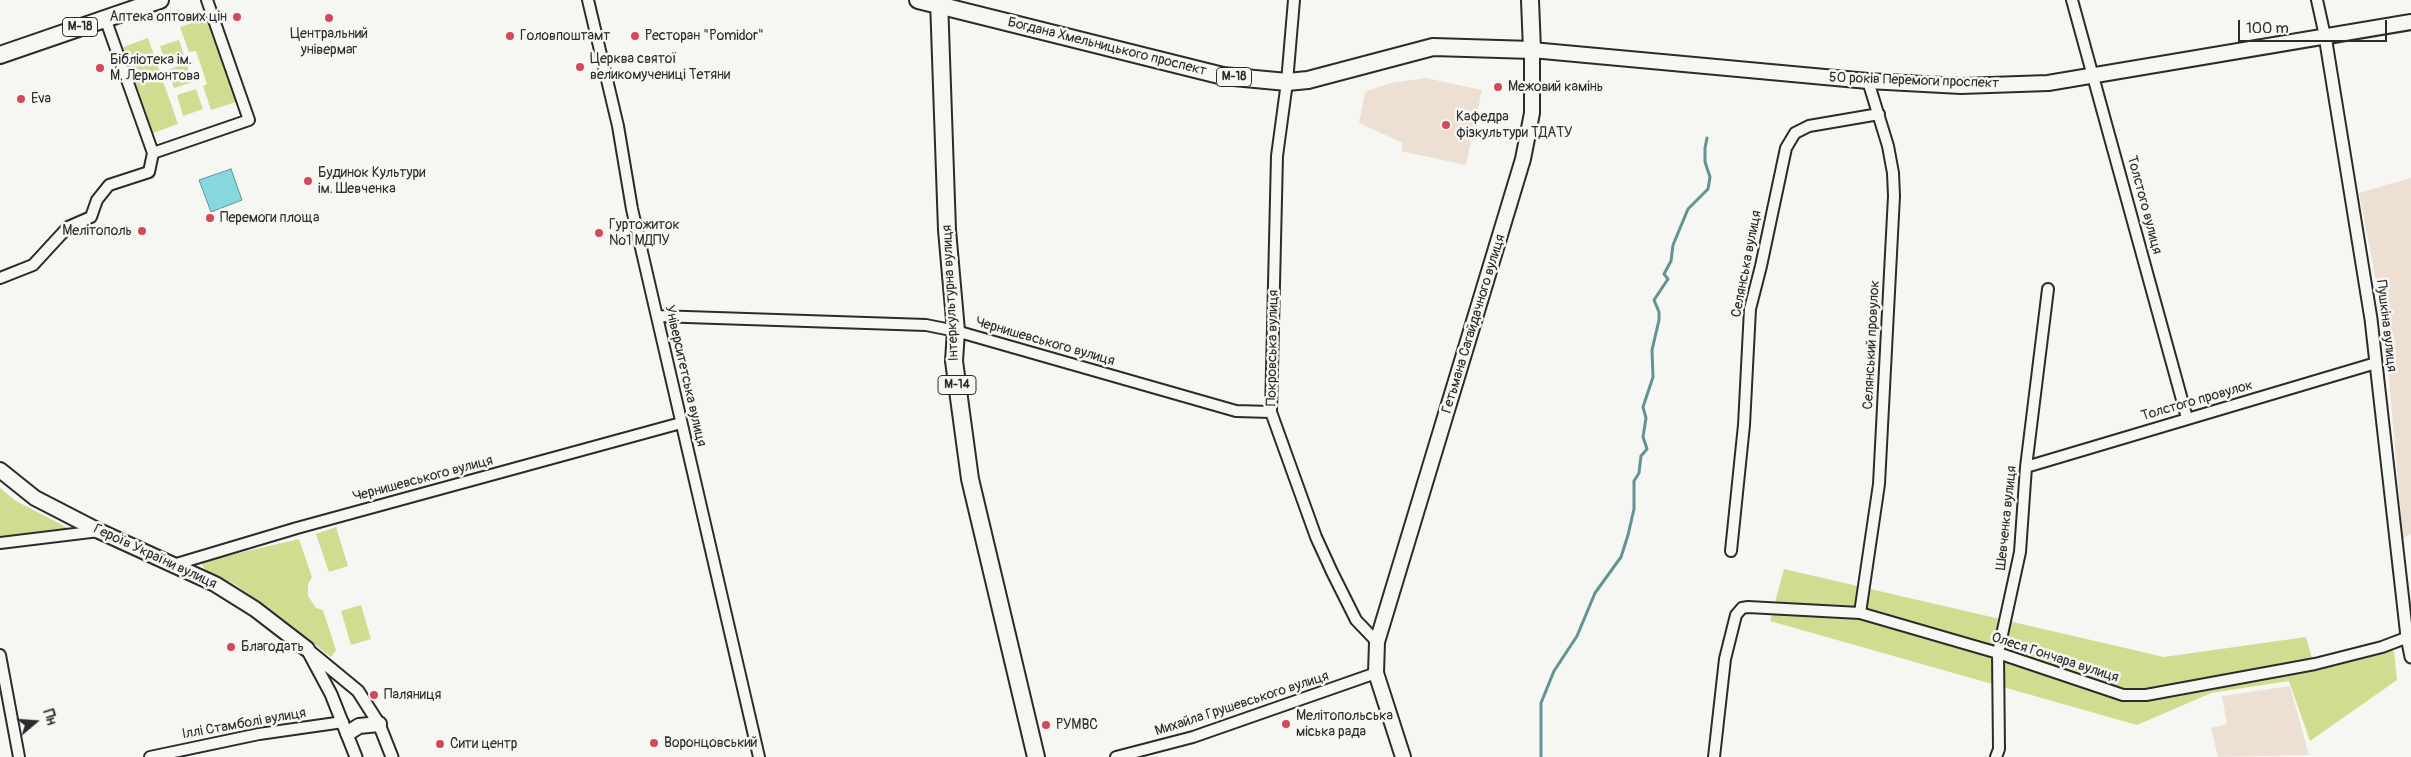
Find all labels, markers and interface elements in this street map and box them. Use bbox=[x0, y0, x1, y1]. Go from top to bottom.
place label: Аптека оптових цін bbox=[110, 9, 227, 25]
scale bar bbox=[2241, 10, 2390, 42]
marker: Аптека оптових цін bbox=[231, 11, 243, 23]
marker: Центральний універмаг bbox=[323, 12, 335, 24]
street label: Богдана Хмельницького проспект bbox=[1006, 14, 1208, 80]
road number: М-18 bbox=[62, 18, 98, 36]
text: 100 m bbox=[2246, 19, 2289, 38]
place label: Центральний універмаг bbox=[290, 26, 368, 58]
place label: Головпоштамт bbox=[520, 28, 610, 44]
place label: Ресторан "Pomidor" bbox=[645, 28, 764, 44]
marker: Головпоштамт bbox=[504, 30, 516, 42]
marker: Ресторан "Pomidor" bbox=[629, 30, 641, 42]
place label: Церква святої великомучениці Тетяни bbox=[590, 51, 730, 84]
place label: Бібліотека ім. М. Лермонтова bbox=[110, 52, 200, 84]
marker: Церква святої великомучениці Тетяни bbox=[574, 61, 586, 73]
marker: Бібліотека ім. М. Лермонтова bbox=[94, 62, 106, 74]
road number: М-18 bbox=[1216, 68, 1252, 86]
street label: 50 років Перемоги проспект bbox=[1829, 70, 1999, 92]
place label: Межовий камінь bbox=[1508, 79, 1603, 95]
marker: Межовий камінь bbox=[1492, 81, 1504, 93]
place label: Eva bbox=[31, 91, 51, 107]
marker: Eva bbox=[15, 93, 27, 105]
place label: Кафедра фізкультури ТДАТУ bbox=[1456, 109, 1572, 142]
marker: Кафедра фізкультури ТДАТУ bbox=[1440, 119, 1452, 131]
street label: Толстого вулиця bbox=[2123, 154, 2165, 256]
place label: Будинок Культури ім. Шевченка bbox=[318, 165, 425, 198]
marker: Будинок Культури ім. Шевченка bbox=[302, 175, 314, 187]
street label: Селянська вулиця bbox=[1728, 209, 1766, 319]
place label: Перемоги площа bbox=[220, 210, 319, 226]
marker: Перемоги площа bbox=[204, 212, 216, 224]
place label: Гуртожиток №1 МДПУ bbox=[609, 217, 680, 250]
place label: Мелітополь bbox=[62, 223, 132, 239]
street label: Інтеркультурна вулиця bbox=[939, 224, 963, 362]
marker: Мелітополь bbox=[136, 225, 148, 237]
marker: Гуртожиток №1 МДПУ bbox=[593, 227, 605, 239]
street label: Гетьмана Сагайдачного вулиця bbox=[1439, 233, 1509, 415]
street label: Пушкіна вулиця bbox=[2372, 279, 2400, 373]
street label: Селянський провулок bbox=[1860, 280, 1884, 410]
street label: Покровська вулиця bbox=[1264, 290, 1282, 406]
street label: Університетська вулиця bbox=[661, 304, 709, 448]
street label: Чернишевського вулиця bbox=[973, 314, 1117, 370]
road number: М-14 bbox=[938, 376, 976, 394]
street label: Толстого провулок bbox=[2139, 377, 2255, 425]
street label: Чернишевського вулиця bbox=[351, 452, 495, 506]
street label: Шевченка вулиця bbox=[1993, 465, 2021, 571]
street label: Героїв України вулиця bbox=[91, 521, 219, 593]
street label: Олеся Гончара вулиця bbox=[1989, 630, 2121, 686]
place label: Благодать bbox=[241, 639, 304, 655]
marker: Благодать bbox=[225, 641, 237, 653]
street label: Михайла Грушевського вулиця bbox=[1153, 668, 1331, 740]
place label: Паляниця bbox=[384, 687, 441, 703]
marker: Паляниця bbox=[368, 689, 380, 701]
north arrow bbox=[10, 697, 60, 747]
street label: Іллі Стамболі вулиця bbox=[181, 705, 307, 743]
text: Пн bbox=[39, 707, 60, 727]
place label: Мелітопольська міська рада bbox=[1296, 708, 1393, 740]
place label: РУМВC bbox=[1056, 717, 1098, 733]
marker: Мелітопольська міська рада bbox=[1280, 718, 1292, 730]
marker: РУМВC bbox=[1040, 719, 1052, 731]
place label: Воронцовський bbox=[664, 735, 757, 751]
place label: Сити центр bbox=[450, 736, 517, 752]
marker: Воронцовський bbox=[648, 737, 660, 749]
marker: Сити центр bbox=[434, 738, 446, 750]

